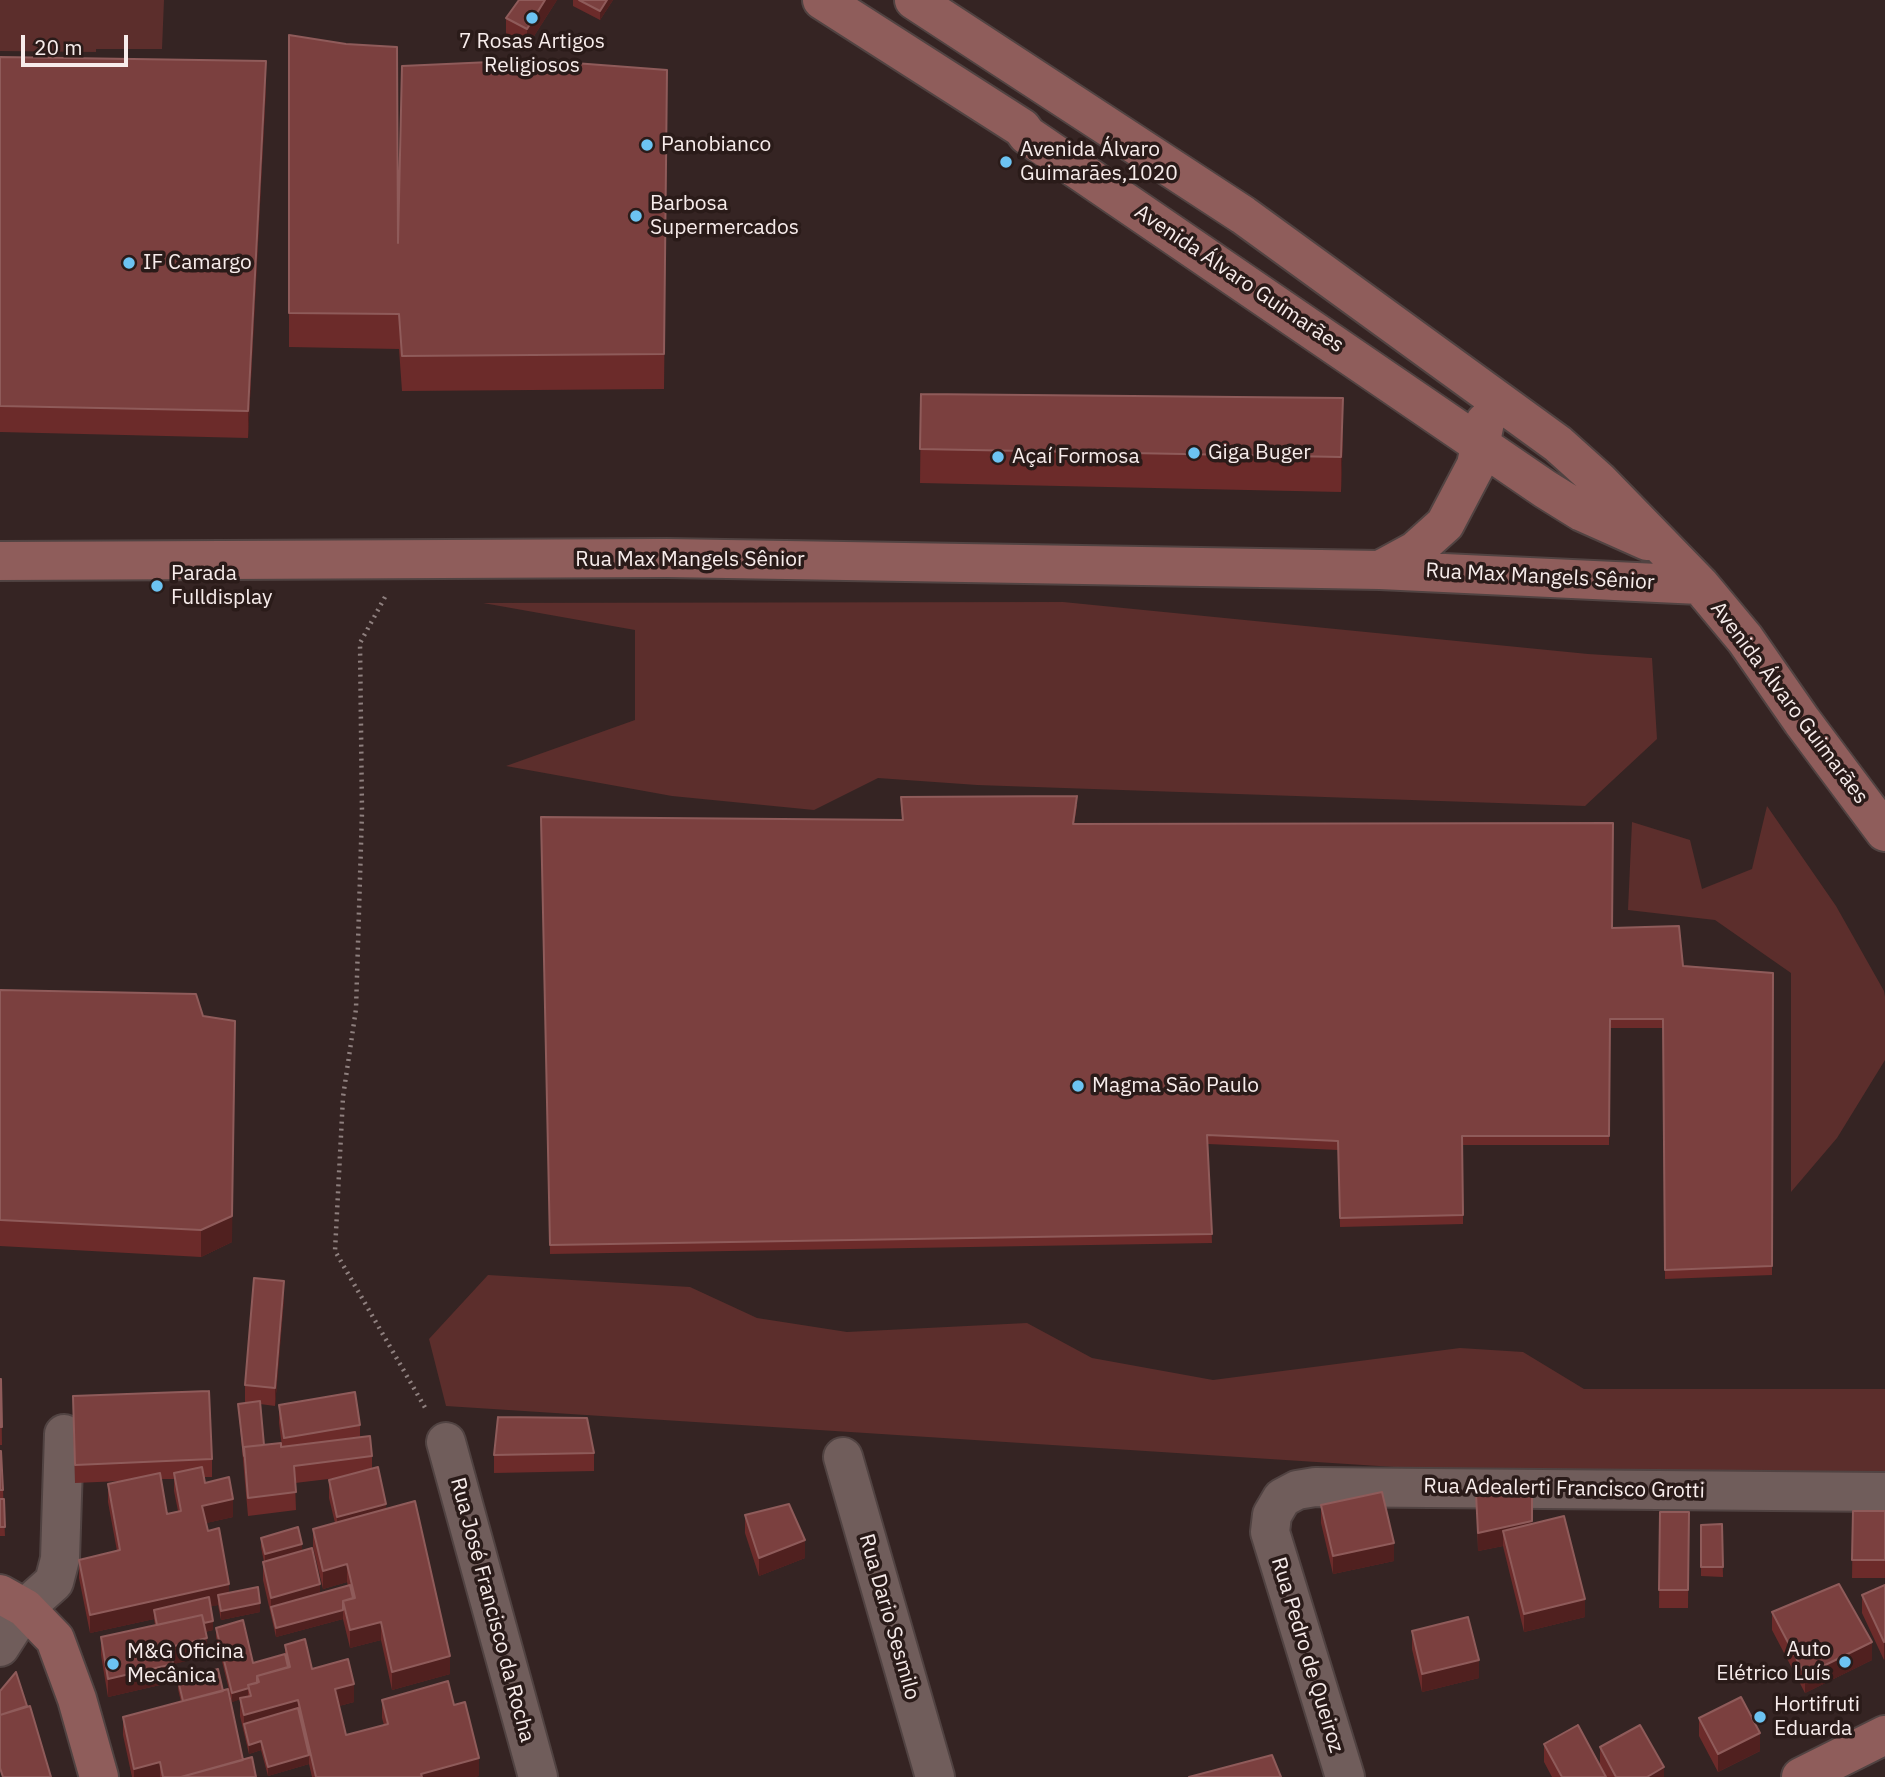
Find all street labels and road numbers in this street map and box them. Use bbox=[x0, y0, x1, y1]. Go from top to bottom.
street label: Avenida Álvaro Guimarães bbox=[1130, 200, 1348, 358]
street label: Rua Max Mangels Sênior bbox=[575, 547, 805, 573]
street label: Rua Max Mangels Sênior bbox=[1425, 558, 1655, 596]
street label: Avenida Álvaro Guimarães bbox=[1705, 597, 1873, 809]
street label: Rua Adealerti Francisco Grotti bbox=[1423, 1474, 1705, 1504]
street label: Rua José Francisco da Rocha bbox=[445, 1475, 539, 1745]
street label: Rua Dario Sesmilo bbox=[853, 1531, 925, 1703]
street label: Rua Pedro de Queiroz bbox=[1265, 1554, 1349, 1756]

